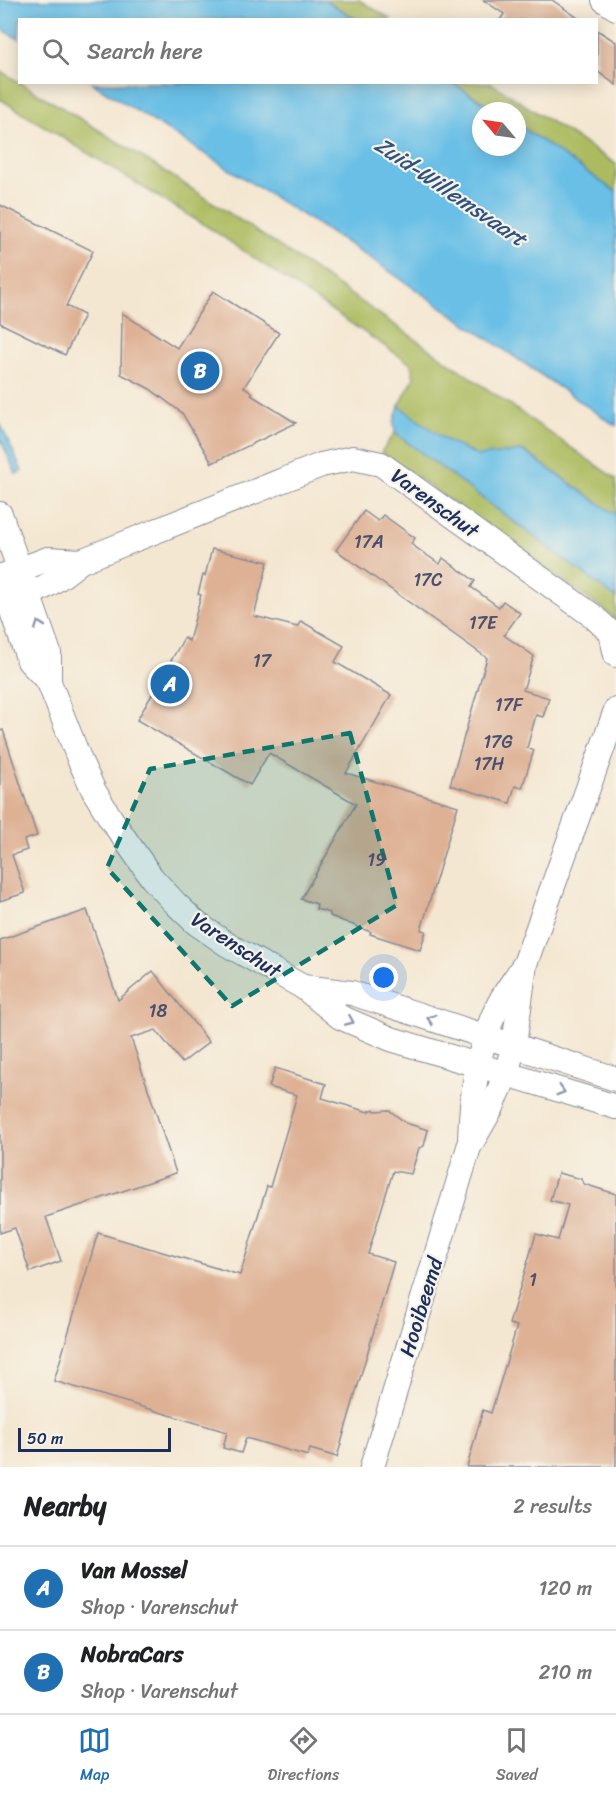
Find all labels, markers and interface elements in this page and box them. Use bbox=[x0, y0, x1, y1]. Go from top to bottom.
search box bbox=[18, 18, 598, 84]
text: Search here bbox=[87, 32, 203, 71]
icon: search bbox=[39, 35, 72, 68]
north arrow bbox=[472, 102, 526, 156]
water label: Zuid-Willemsvaart bbox=[367, 126, 537, 258]
pin: B bbox=[180, 348, 220, 394]
street label: Varenschut bbox=[383, 458, 489, 549]
house number: 17A bbox=[354, 526, 384, 558]
house number: 17C bbox=[413, 564, 443, 596]
house number: 17E bbox=[469, 607, 498, 639]
one-way arrow bbox=[34, 620, 47, 631]
house number: 17 bbox=[253, 645, 273, 677]
pin: A bbox=[150, 662, 190, 706]
house number: 17F bbox=[495, 689, 524, 721]
house number: 17G bbox=[483, 726, 513, 758]
house number: 17H bbox=[474, 748, 505, 780]
house number: 19 bbox=[368, 844, 386, 876]
street label: Varenschut bbox=[183, 901, 290, 990]
your location bbox=[369, 963, 398, 992]
house number: 18 bbox=[149, 995, 167, 1027]
one-way arrow bbox=[343, 1014, 354, 1026]
one-way arrow bbox=[426, 1014, 437, 1026]
one-way arrow bbox=[555, 1084, 566, 1096]
street label: Hooibeemd bbox=[388, 1251, 455, 1361]
house number: 1 bbox=[529, 1264, 537, 1296]
text: 50 m bbox=[27, 1424, 63, 1453]
scale bar bbox=[18, 1425, 171, 1452]
text: Nearby bbox=[24, 1483, 106, 1529]
text: 2 results bbox=[513, 1489, 592, 1524]
text: Van Mossel bbox=[81, 1551, 187, 1590]
text: A bbox=[37, 1571, 50, 1606]
text: 120 m bbox=[539, 1571, 592, 1606]
text: Shop · Varenschut bbox=[81, 1590, 238, 1625]
text: NobraCars bbox=[81, 1635, 183, 1674]
text: B bbox=[37, 1655, 50, 1690]
text: 210 m bbox=[539, 1655, 592, 1690]
text: Shop · Varenschut bbox=[81, 1674, 238, 1709]
tab: Map bbox=[78, 1724, 111, 1789]
tab: Directions bbox=[268, 1724, 339, 1789]
tab: Saved bbox=[496, 1724, 538, 1789]

